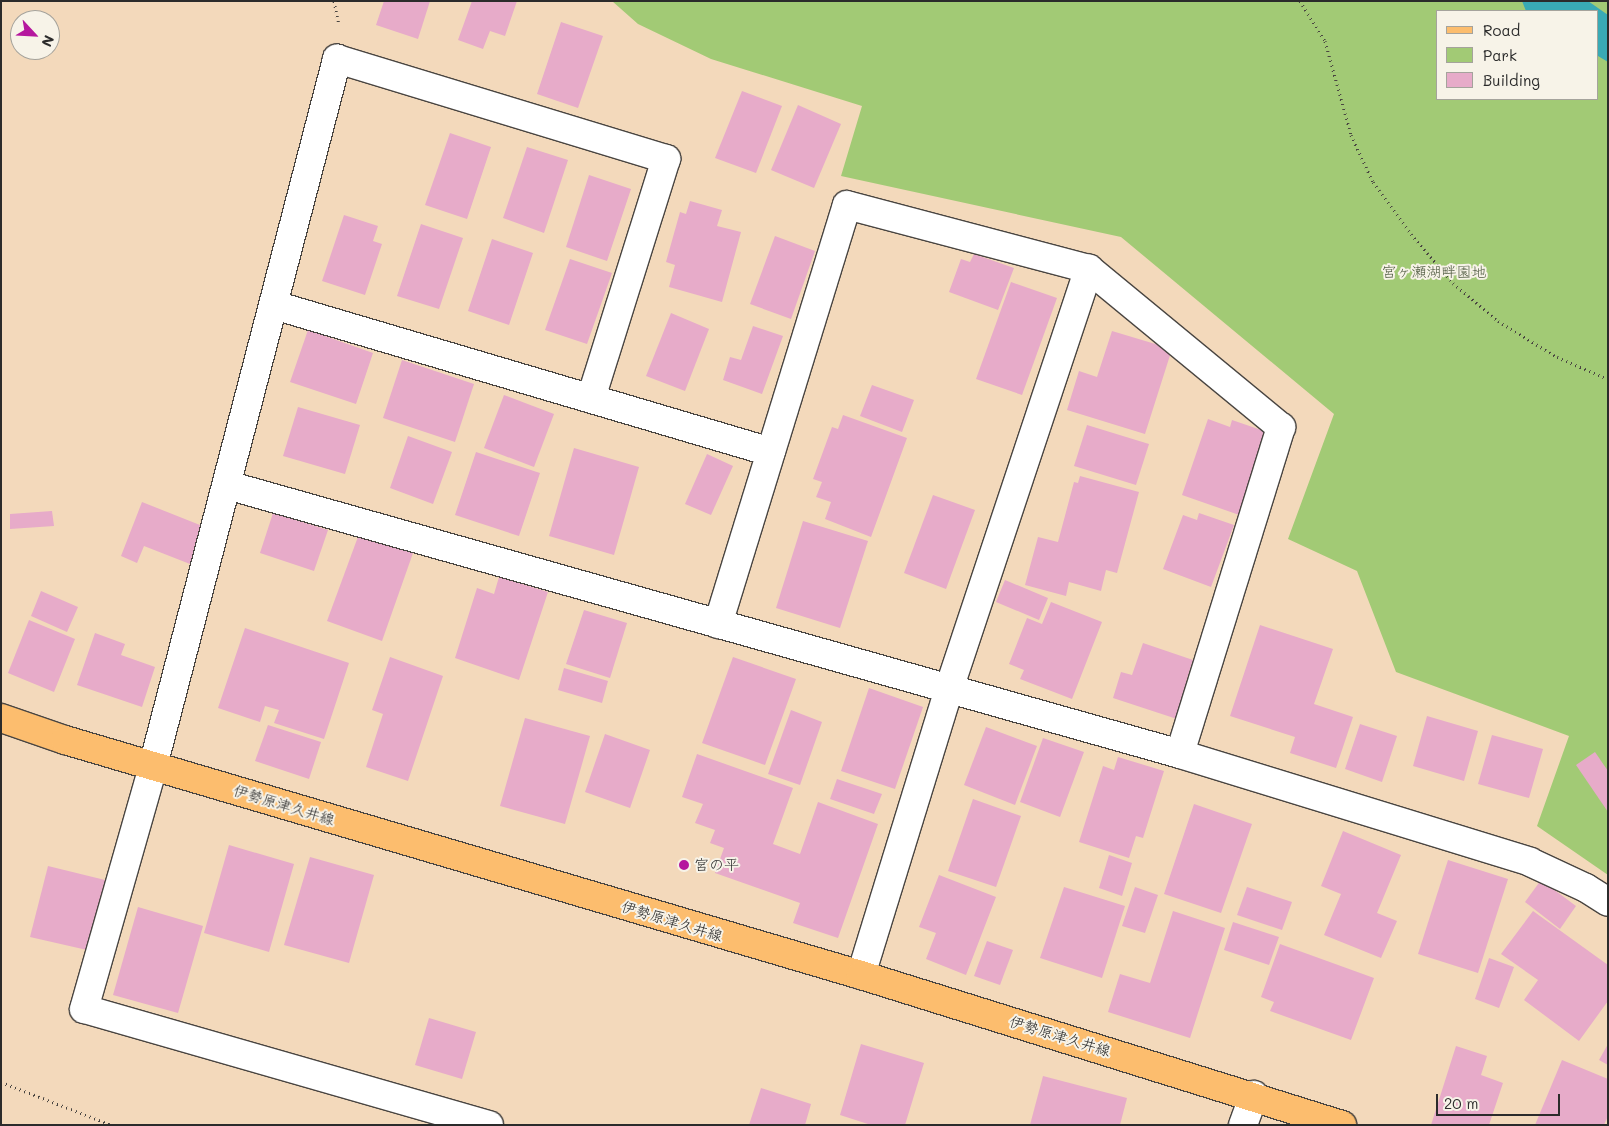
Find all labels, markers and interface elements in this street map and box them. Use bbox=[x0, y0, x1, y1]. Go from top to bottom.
north arrow bbox=[10, 10, 60, 60]
legend bbox=[1436, 10, 1599, 100]
text: Road bbox=[1483, 20, 1520, 40]
text: N bbox=[37, 32, 59, 50]
text: Park bbox=[1483, 45, 1517, 65]
text: Building bbox=[1483, 70, 1540, 90]
park label: 宮ヶ瀬湖畔園地 bbox=[1382, 263, 1486, 281]
street label: 伊勢原津久井線 bbox=[231, 781, 337, 829]
place label: 宮の平 bbox=[694, 856, 739, 874]
marker: 宮の平 bbox=[678, 859, 690, 871]
street label: 伊勢原津久井線 bbox=[619, 897, 725, 945]
street label: 伊勢原津久井線 bbox=[1007, 1012, 1113, 1060]
scale bar bbox=[1439, 1084, 1563, 1116]
text: 20 m bbox=[1444, 1093, 1478, 1113]

